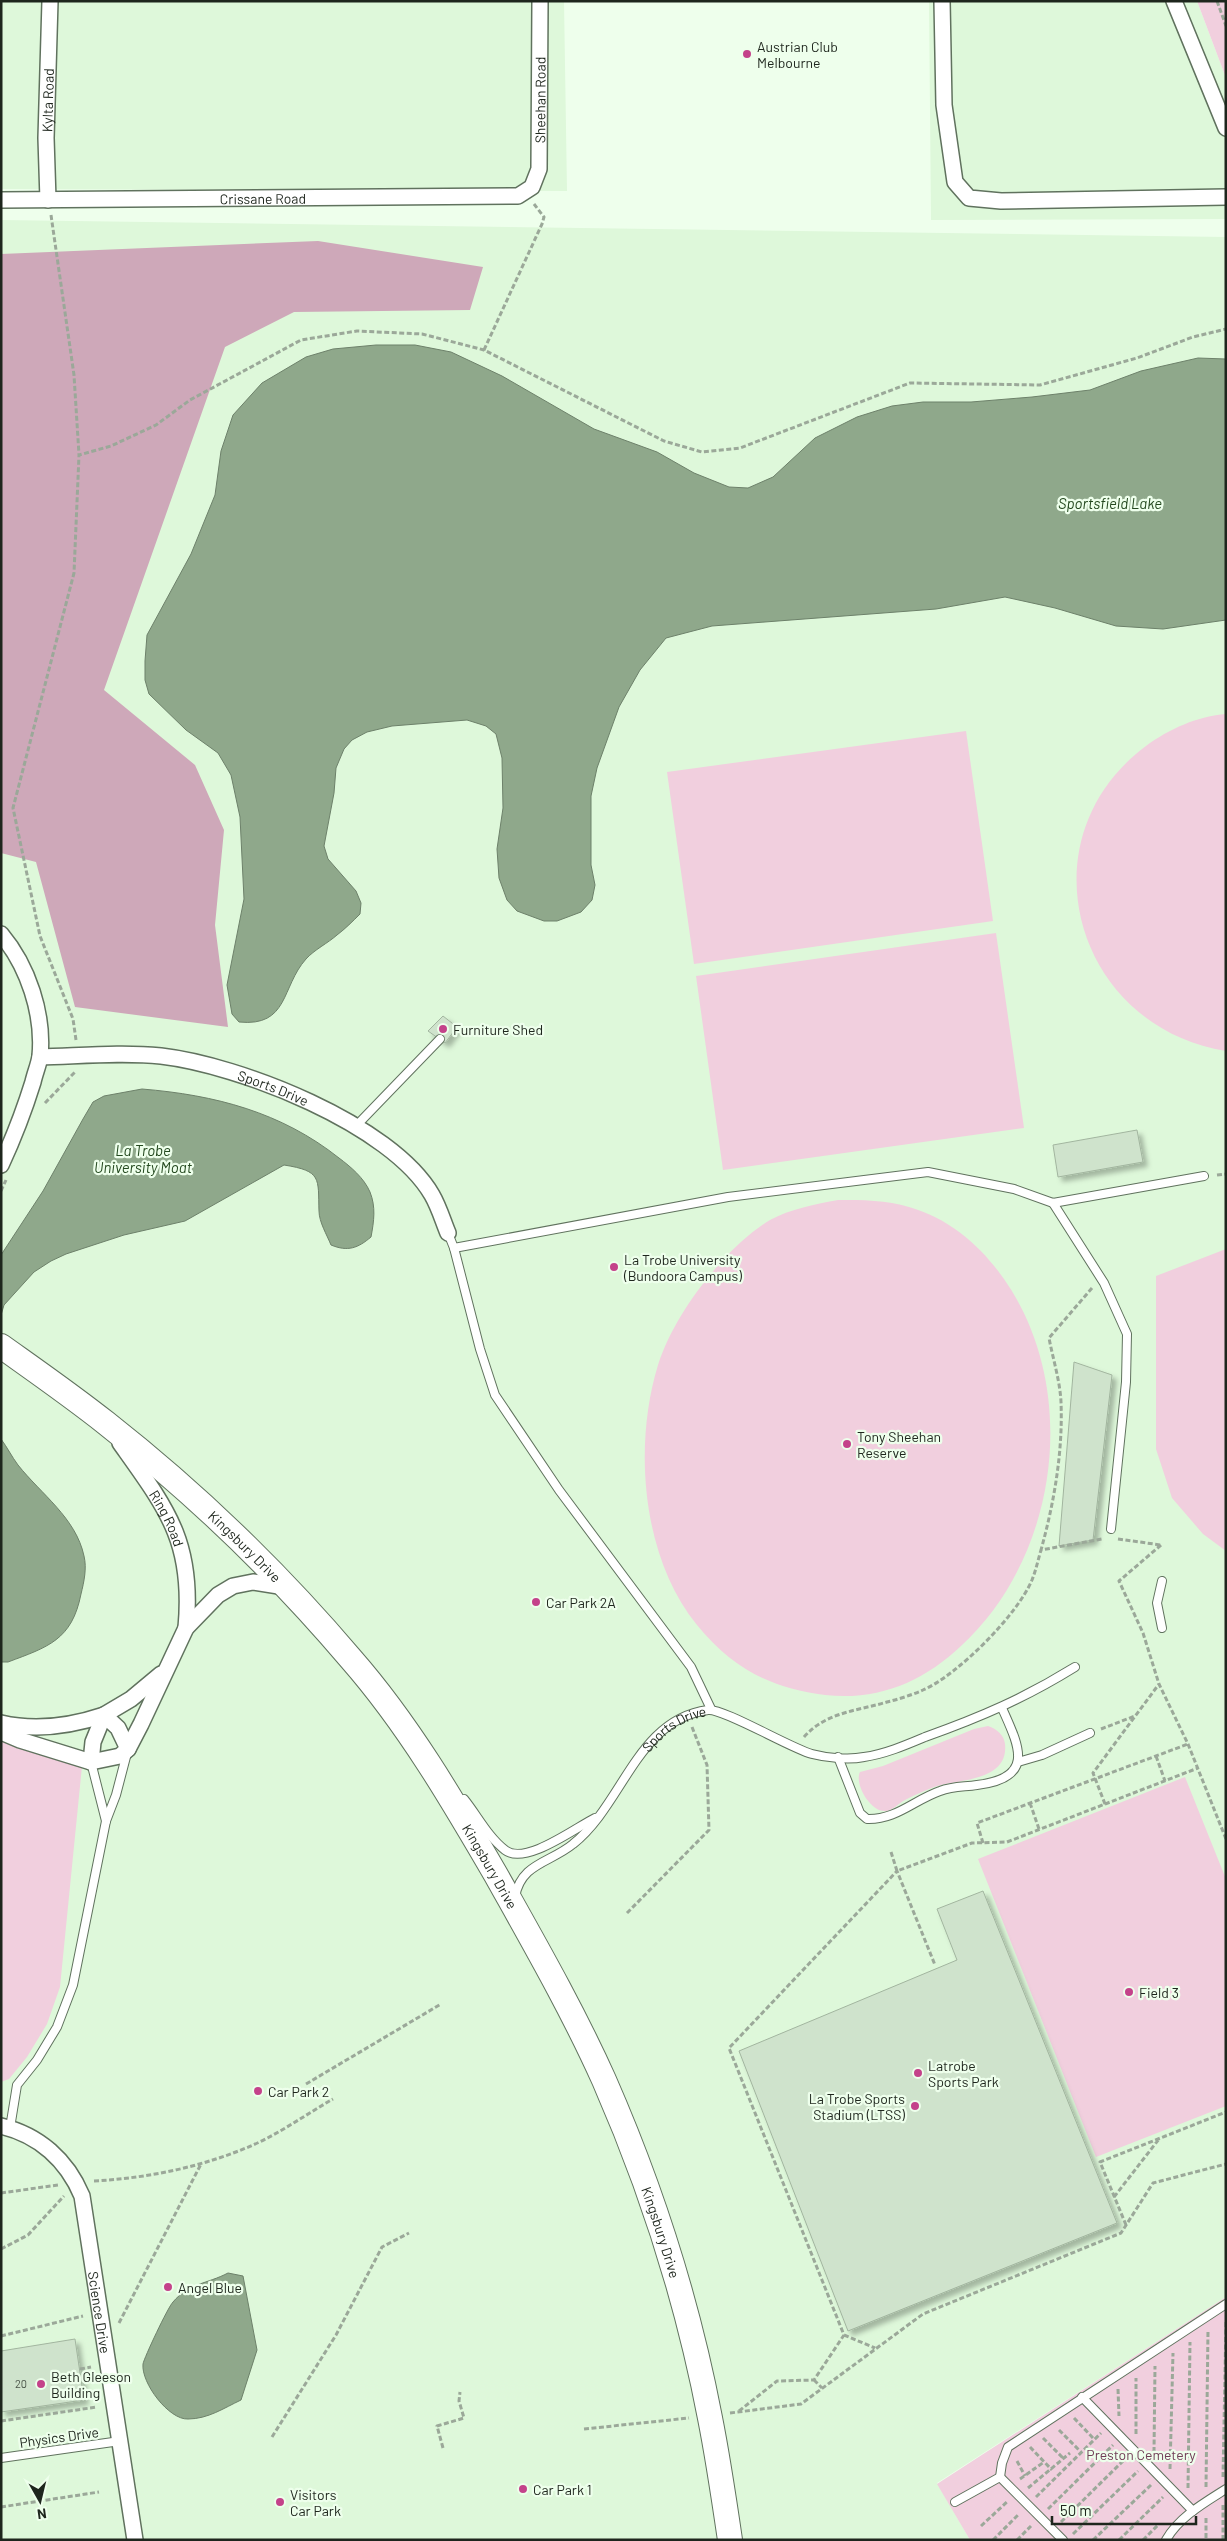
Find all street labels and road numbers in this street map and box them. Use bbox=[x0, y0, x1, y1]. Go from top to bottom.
street label: Sheehan Road bbox=[531, 57, 548, 143]
street label: Kylta Road bbox=[38, 68, 57, 132]
street label: Crissane Road bbox=[220, 189, 306, 207]
street label: Sports Drive bbox=[236, 1066, 311, 1109]
street label: Ring Road bbox=[146, 1487, 188, 1548]
street label: Kingsbury Drive bbox=[205, 1507, 285, 1585]
street label: Sports Drive bbox=[638, 1702, 707, 1755]
street label: Kingsbury Drive bbox=[459, 1821, 522, 1912]
street label: Kingsbury Drive bbox=[639, 2184, 684, 2280]
street label: Science Drive bbox=[85, 2270, 115, 2355]
street label: Physics Drive bbox=[18, 2423, 100, 2451]

